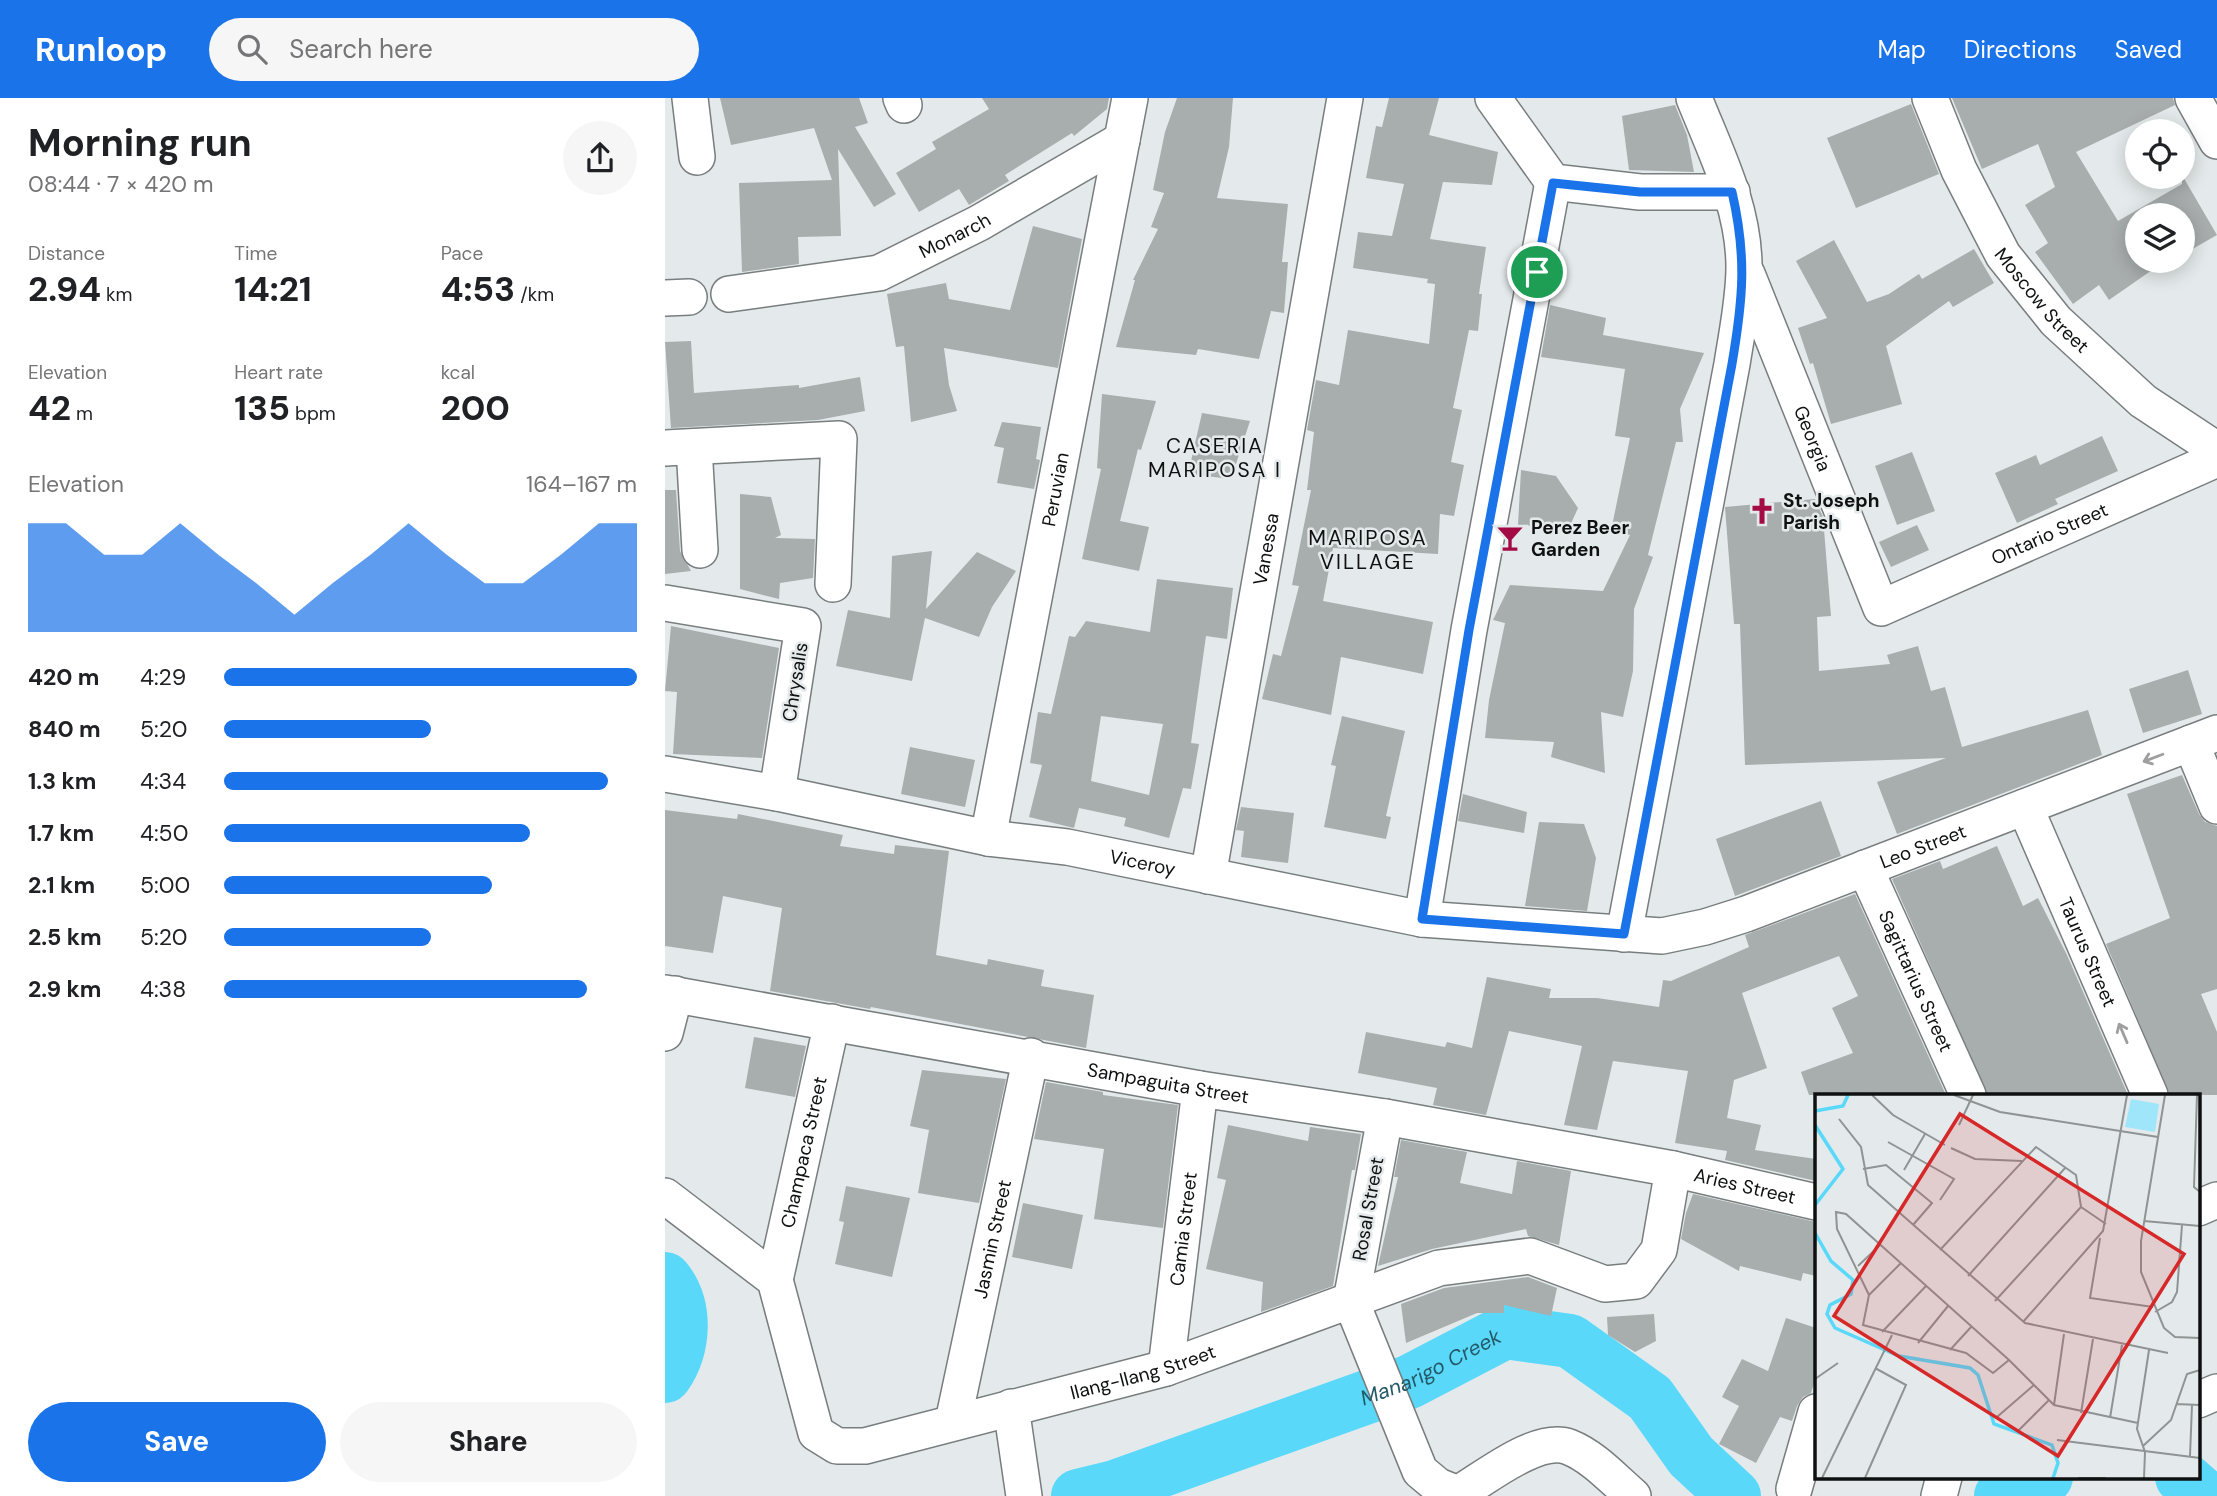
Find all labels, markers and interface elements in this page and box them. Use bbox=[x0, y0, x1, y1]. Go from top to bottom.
search box bbox=[209, 18, 699, 81]
text: Runloop bbox=[35, 28, 167, 71]
icon: search bbox=[233, 30, 271, 68]
text: Search here bbox=[289, 32, 433, 66]
text: Map bbox=[1878, 34, 1926, 65]
text: Directions bbox=[1964, 34, 2077, 65]
text: Saved bbox=[2115, 34, 2182, 65]
text: Morning run bbox=[28, 118, 252, 168]
map controls bbox=[2125, 119, 2195, 273]
button: locate bbox=[2125, 119, 2195, 189]
button: share bbox=[563, 121, 637, 195]
text: 08:44 · 7 × 420 m bbox=[28, 169, 214, 199]
button: layers bbox=[2125, 203, 2195, 273]
street label: Monarch bbox=[915, 207, 995, 264]
text: Distance bbox=[28, 241, 105, 266]
text: Time bbox=[234, 241, 277, 266]
text: Pace bbox=[441, 241, 483, 266]
pin bbox=[1507, 242, 1567, 302]
street label: Moscow Street bbox=[1989, 242, 2095, 358]
icon: arrive bbox=[1518, 253, 1556, 291]
text: 2.94 bbox=[28, 266, 101, 312]
text: 14:21 bbox=[234, 266, 312, 312]
text: 4:53 bbox=[441, 266, 515, 312]
text: km bbox=[101, 282, 133, 307]
text: /km bbox=[515, 282, 554, 307]
text: Elevation bbox=[28, 360, 107, 385]
text: Heart rate bbox=[234, 360, 323, 385]
text: kcal bbox=[441, 360, 475, 385]
text: 42 bbox=[28, 385, 71, 431]
text: 135 bbox=[234, 385, 290, 431]
text: 200 bbox=[441, 385, 510, 431]
text: m bbox=[71, 401, 93, 426]
text: bpm bbox=[290, 401, 336, 426]
street label: Georgia bbox=[1788, 402, 1837, 475]
district label: CASERIA MARIPOSA I bbox=[1148, 432, 1282, 484]
street label: Peruvian bbox=[1036, 450, 1074, 529]
text: Elevation bbox=[28, 469, 124, 499]
text: 164–167 m bbox=[526, 469, 637, 499]
place label: St. Joseph Parish bbox=[1783, 488, 1880, 535]
church icon: St. Joseph Parish bbox=[1747, 496, 1777, 526]
street label: Ontario Street bbox=[1987, 497, 2112, 570]
street label: Vanessa bbox=[1247, 511, 1284, 587]
place label: Perez Beer Garden bbox=[1531, 515, 1629, 562]
bar icon: Perez Beer Garden bbox=[1495, 523, 1525, 553]
district label: MARIPOSA VILLAGE bbox=[1308, 524, 1428, 576]
street label: Chrysalis bbox=[776, 641, 814, 723]
text: 420 m bbox=[28, 662, 99, 692]
text: 4:29 bbox=[140, 662, 186, 692]
text: 840 m bbox=[28, 714, 101, 744]
text: 5:20 bbox=[140, 714, 187, 744]
one-way arrow bbox=[2143, 752, 2165, 765]
text: 1.3 km bbox=[28, 766, 96, 796]
text: 4:34 bbox=[140, 766, 186, 796]
text: 1.7 km bbox=[28, 818, 94, 848]
text: 4:50 bbox=[140, 818, 188, 848]
street label: Leo Street bbox=[1876, 818, 1970, 874]
street label: Viceroy bbox=[1107, 843, 1178, 881]
text: 2.1 km bbox=[28, 870, 95, 900]
text: 5:00 bbox=[140, 870, 190, 900]
street label: Taurus Street bbox=[2053, 893, 2123, 1011]
street label: Sagittarius Street bbox=[1873, 906, 1959, 1056]
text: 2.5 km bbox=[28, 922, 102, 952]
text: 5:20 bbox=[140, 922, 187, 952]
text: 2.9 km bbox=[28, 974, 101, 1004]
text: 4:38 bbox=[140, 974, 186, 1004]
one-way arrow bbox=[2116, 1022, 2129, 1044]
street label: Sampaguita Street bbox=[1085, 1057, 1250, 1109]
street label: Champaca Street bbox=[774, 1074, 832, 1230]
inset map bbox=[1815, 1094, 2199, 1478]
street label: Rosal Street bbox=[1347, 1155, 1389, 1263]
street label: Aries Street bbox=[1692, 1162, 1798, 1209]
street label: Camia Street bbox=[1164, 1171, 1202, 1288]
street label: Jasmin Street bbox=[967, 1177, 1017, 1301]
water label: Manarigo Creek bbox=[1357, 1322, 1506, 1412]
street label: Ilang-Ilang Street bbox=[1067, 1338, 1219, 1405]
button: Save bbox=[28, 1402, 326, 1482]
button: Share bbox=[340, 1402, 637, 1482]

